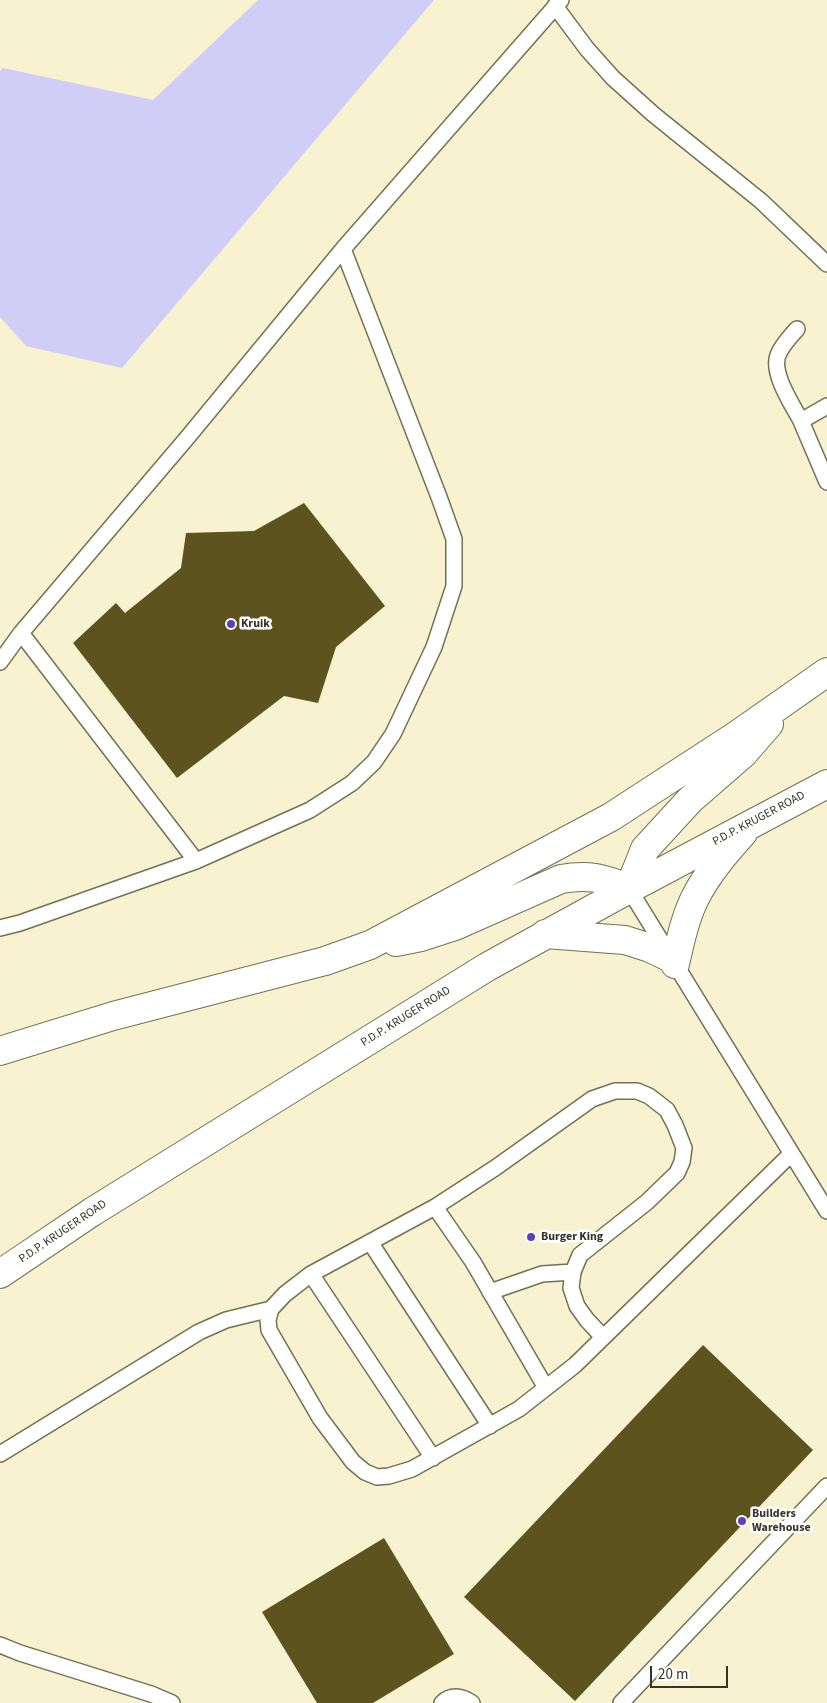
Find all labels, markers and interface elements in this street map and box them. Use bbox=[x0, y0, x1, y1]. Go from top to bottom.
place label: Kruik bbox=[241, 617, 270, 631]
marker: Kruik bbox=[225, 618, 237, 630]
street label: P.D.P. KRUGER ROAD bbox=[710, 789, 808, 849]
street label: P.D.P. KRUGER ROAD bbox=[359, 984, 453, 1050]
street label: P.D.P. KRUGER ROAD bbox=[16, 1197, 110, 1267]
place label: Burger King bbox=[541, 1230, 603, 1244]
marker: Burger King bbox=[525, 1231, 537, 1243]
place label: Builders Warehouse bbox=[752, 1507, 811, 1535]
marker: Builders Warehouse bbox=[736, 1515, 748, 1527]
scale bar bbox=[652, 1656, 730, 1688]
text: 20 m bbox=[658, 1664, 688, 1685]

